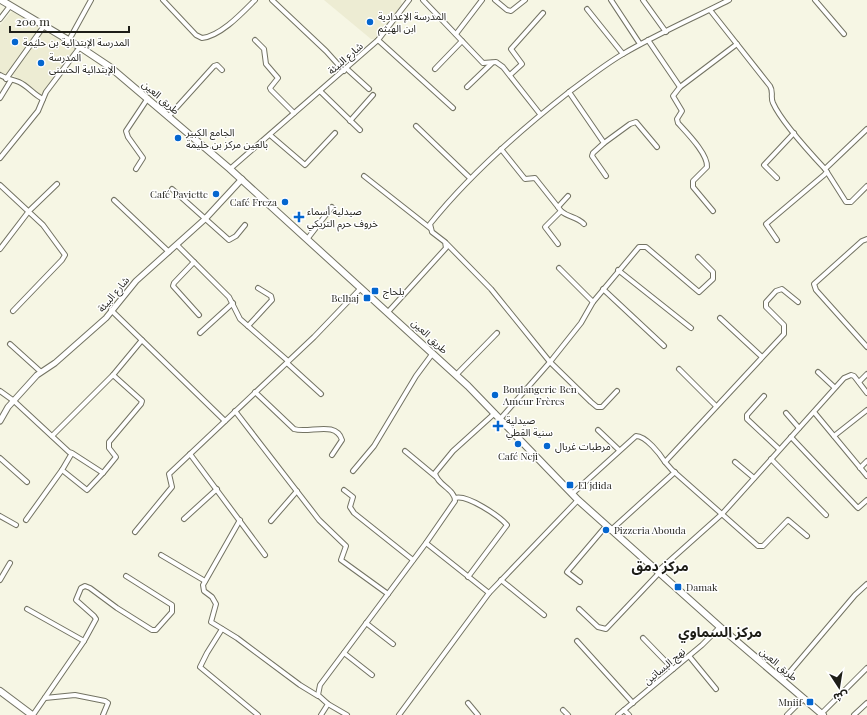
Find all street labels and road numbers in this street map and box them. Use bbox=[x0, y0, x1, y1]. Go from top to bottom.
street label: شارع البيئة bbox=[324, 39, 366, 78]
street label: طريق العين bbox=[139, 77, 183, 117]
street label: شارع البيئة bbox=[94, 273, 133, 315]
street label: طريق العين bbox=[409, 315, 451, 357]
street label: نهج البساتين bbox=[640, 644, 689, 688]
street label: طريق العين bbox=[757, 644, 801, 684]

